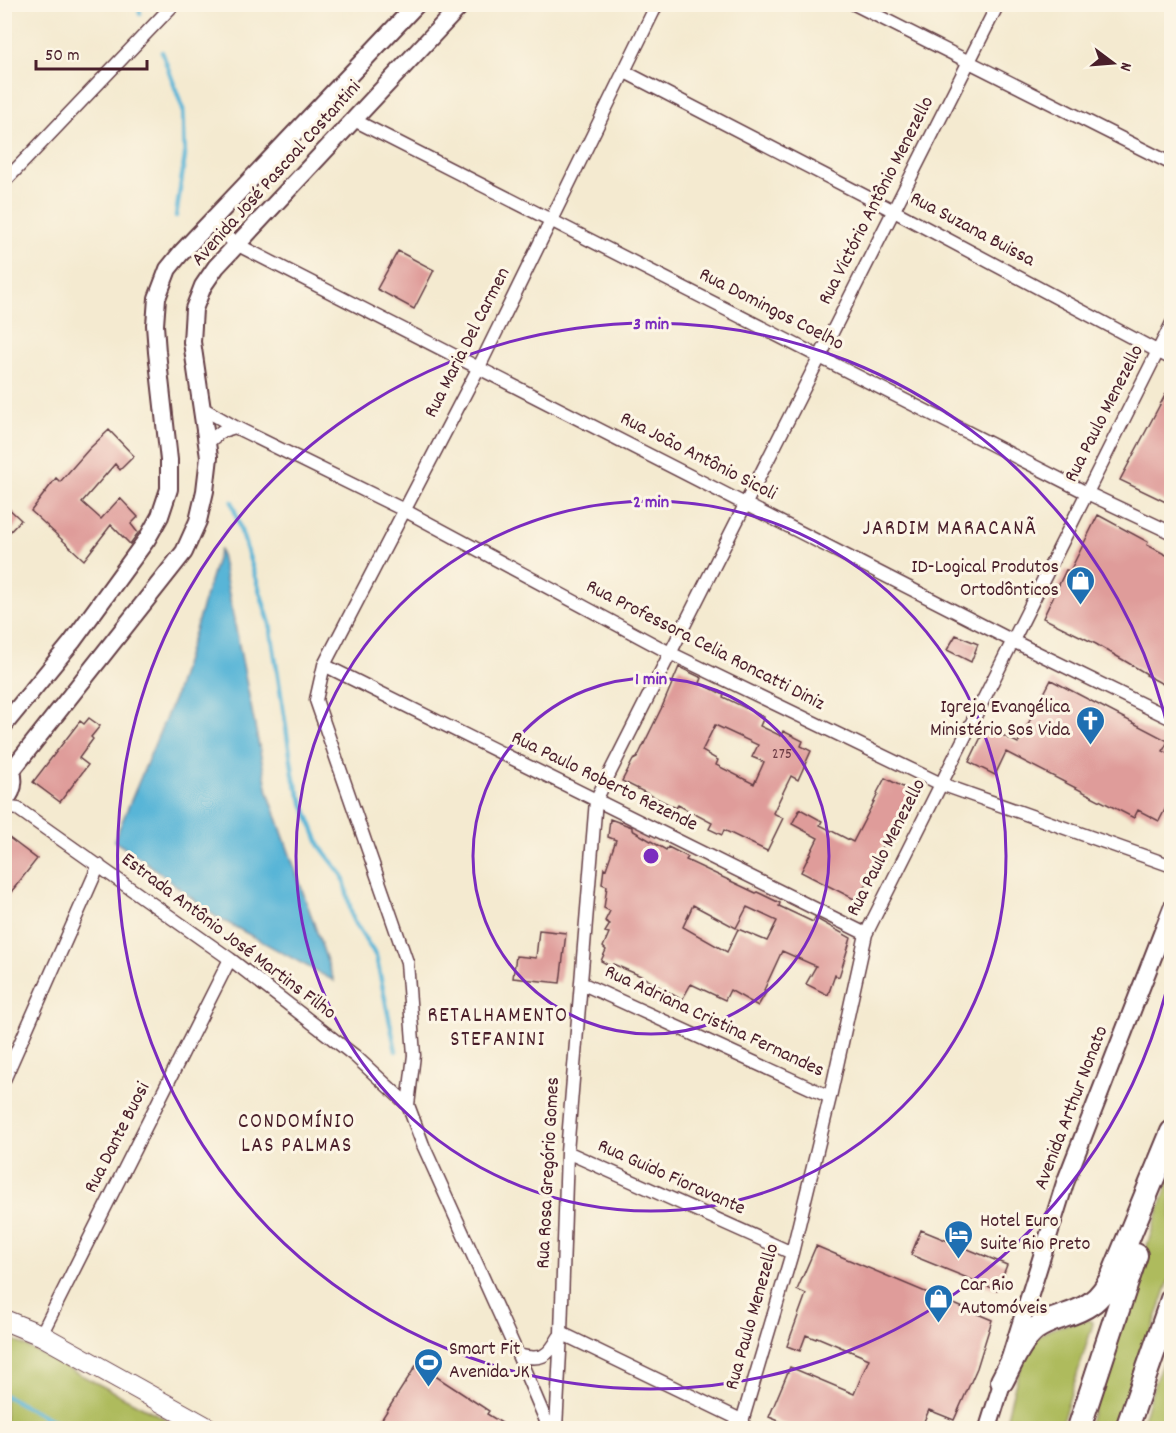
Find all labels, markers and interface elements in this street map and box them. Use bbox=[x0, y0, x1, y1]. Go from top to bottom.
scale bar bbox=[36, 33, 147, 71]
north arrow bbox=[1083, 33, 1143, 93]
text: 50 m bbox=[45, 44, 80, 69]
text: N bbox=[1113, 59, 1137, 74]
street label: Avenida José Pascoal Costantini bbox=[186, 75, 369, 273]
street label: Rua Victório Antônio Menezello bbox=[812, 92, 942, 310]
street label: Rua Suzana Buissa bbox=[905, 185, 1040, 275]
street label: Rua Domingos Coelho bbox=[694, 261, 848, 359]
street label: Rua Maria Del Carmen bbox=[418, 263, 518, 423]
text: 3 min bbox=[633, 313, 669, 338]
street label: Rua Paulo Menezello bbox=[1058, 340, 1152, 488]
street label: Rua João Antônio Sicoli bbox=[615, 405, 782, 509]
text: 2 min bbox=[633, 491, 669, 516]
district label: JARDIM MARACANÃ bbox=[863, 515, 1037, 545]
place label: ID-Logical Produtos Ortodônticos bbox=[911, 554, 1059, 605]
shop icon: ID-Logical Produtos Ortodônticos bbox=[1064, 564, 1096, 606]
street label: Rua Professora Celia Roncatti Diniz bbox=[581, 573, 830, 719]
text: 1 min bbox=[635, 668, 667, 693]
place label: Igreja Evangélica Ministério Sos Vida bbox=[930, 694, 1071, 745]
church icon: Igreja Evangélica Ministério Sos Vida bbox=[1075, 704, 1107, 746]
street label: Rua Paulo Roberto Rezende bbox=[506, 725, 702, 839]
house number: 275 bbox=[772, 743, 792, 766]
street label: Rua Paulo Menezello bbox=[840, 774, 934, 922]
centre of rings bbox=[641, 846, 661, 866]
street label: Estrada Antônio José Martins Filho bbox=[115, 847, 341, 1027]
street label: Rua Adriana Cristina Fernandes bbox=[600, 959, 828, 1085]
district label: RETALHAMENTO STEFANINI bbox=[427, 1002, 569, 1056]
street label: Avenida Arthur Nonato bbox=[1028, 1022, 1116, 1194]
street label: Rua Rosa Gregório Gomes bbox=[530, 1076, 568, 1270]
street label: Rua Dante Buosi bbox=[78, 1077, 158, 1198]
district label: CONDOMÍNIO LAS PALMAS bbox=[238, 1108, 356, 1162]
street label: Rua Guido Fioravante bbox=[593, 1133, 749, 1223]
place label: Hotel Euro Suite Rio Preto bbox=[980, 1208, 1090, 1259]
hotel icon: Hotel Euro Suite Rio Preto bbox=[943, 1218, 975, 1260]
street label: Rua Paulo Menezello bbox=[719, 1240, 787, 1393]
place label: Car Rio Automóveis bbox=[960, 1272, 1048, 1323]
shop icon: Car Rio Automóveis bbox=[923, 1282, 955, 1324]
place label: Smart Fit Avenida JK bbox=[449, 1336, 530, 1387]
sports icon: Smart Fit Avenida JK bbox=[412, 1346, 444, 1388]

